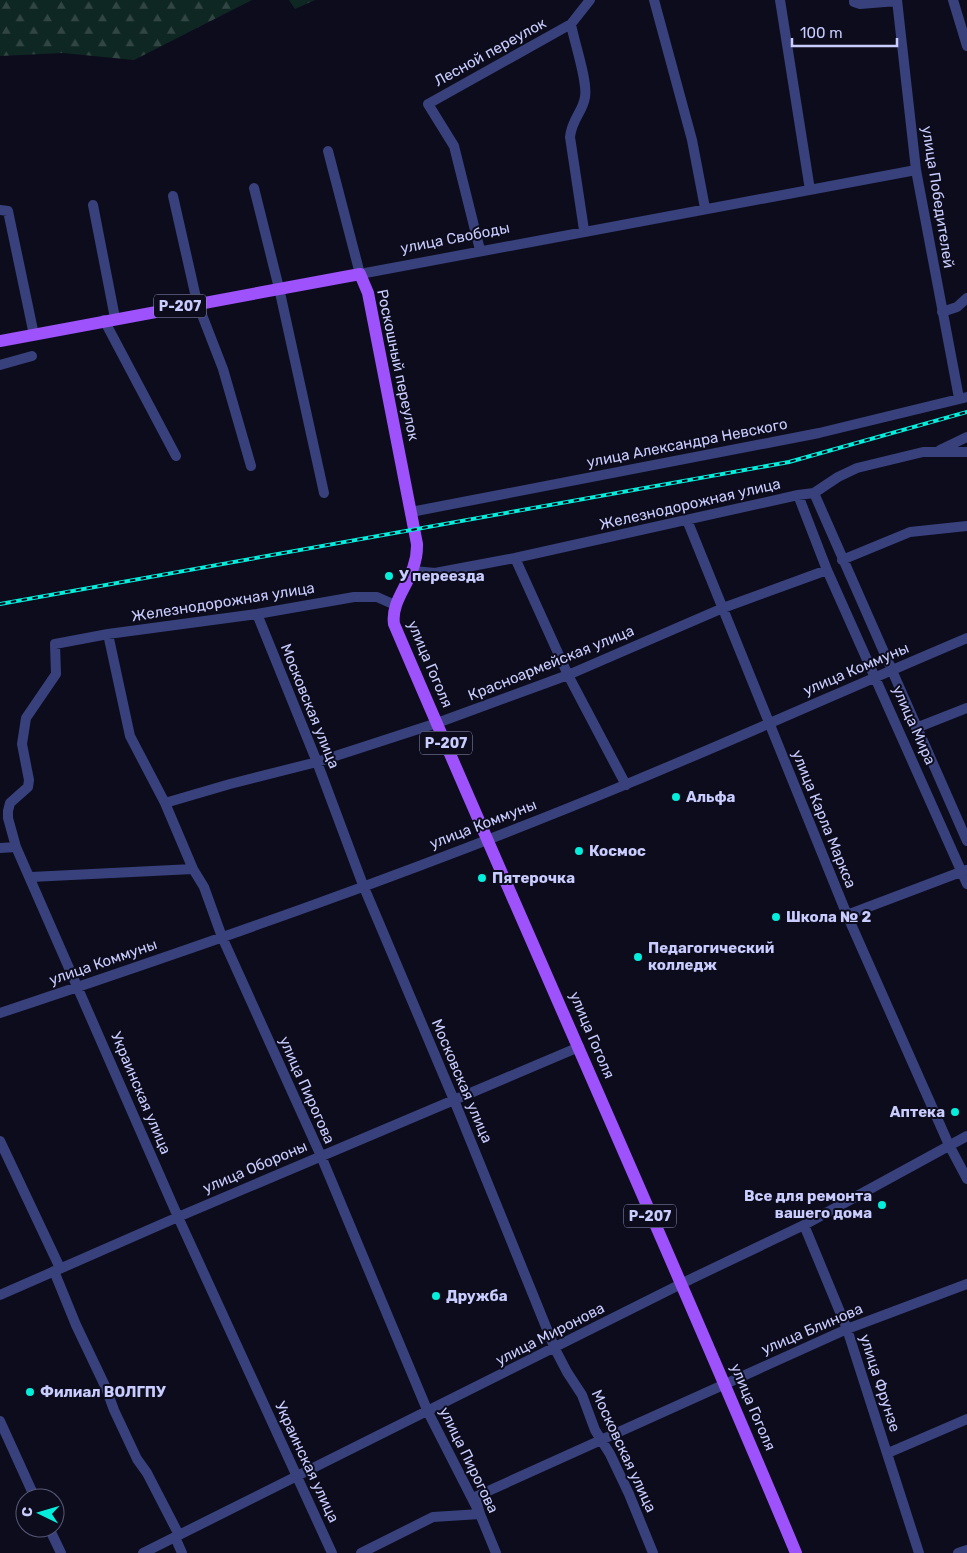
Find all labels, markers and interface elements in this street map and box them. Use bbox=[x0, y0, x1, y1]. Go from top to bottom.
street label: Лесной переулок bbox=[431, 14, 549, 90]
scale bar bbox=[792, 15, 897, 47]
text: 100 m bbox=[800, 24, 842, 42]
street label: улица Победителей bbox=[918, 125, 958, 269]
street label: улица Свободы bbox=[399, 219, 511, 257]
street label: Роскошный переулок bbox=[373, 288, 423, 442]
road number: Р-207 bbox=[154, 294, 206, 318]
street label: улица Александра Невского bbox=[585, 415, 789, 471]
street label: Железнодорожная улица bbox=[598, 474, 782, 534]
place label: У переезда bbox=[399, 567, 485, 585]
marker: У переезда bbox=[383, 570, 395, 582]
street label: Железнодорожная улица bbox=[130, 579, 316, 625]
street label: улица Гоголя bbox=[404, 618, 456, 710]
street label: Красноармейская улица bbox=[465, 621, 637, 705]
street label: улица Коммуны bbox=[800, 639, 912, 699]
street label: Московская улица bbox=[277, 641, 343, 771]
street label: улица Мира bbox=[888, 682, 940, 768]
road number: Р-207 bbox=[420, 731, 472, 754]
street label: улица Карла Маркса bbox=[788, 747, 860, 891]
place label: Альфа bbox=[686, 788, 736, 806]
marker: Альфа bbox=[670, 791, 682, 803]
street label: улица Коммуны bbox=[427, 795, 539, 853]
place label: Космос bbox=[589, 842, 646, 860]
marker: Космос bbox=[573, 845, 585, 857]
place label: Пятерочка bbox=[492, 869, 575, 887]
marker: Пятерочка bbox=[476, 872, 488, 884]
place label: Школа № 2 bbox=[786, 908, 872, 926]
marker: Школа № 2 bbox=[770, 911, 782, 923]
street label: улица Коммуны bbox=[47, 935, 159, 989]
place label: Педагогический колледж bbox=[648, 939, 774, 974]
marker: Педагогический колледж bbox=[632, 951, 644, 963]
street label: улица Гоголя bbox=[566, 989, 618, 1081]
street label: Московская улица bbox=[428, 1016, 496, 1146]
street label: Украинская улица bbox=[107, 1029, 175, 1157]
street label: улица Пирогова bbox=[275, 1033, 339, 1147]
place label: Аптека bbox=[890, 1103, 945, 1121]
marker: Аптека bbox=[949, 1106, 961, 1118]
street label: улица Обороны bbox=[200, 1137, 310, 1197]
place label: Все для ремонта вашего дома bbox=[744, 1187, 872, 1222]
marker: Все для ремонта вашего дома bbox=[876, 1199, 888, 1211]
road number: Р-207 bbox=[624, 1204, 676, 1228]
place label: Дружба bbox=[446, 1287, 508, 1305]
marker: Дружба bbox=[430, 1290, 442, 1302]
street label: улица Миронова bbox=[493, 1299, 607, 1369]
street label: улица Блинова bbox=[758, 1299, 866, 1359]
street label: улица Фрунзе bbox=[856, 1332, 904, 1434]
street label: улица Гоголя bbox=[727, 1361, 779, 1453]
place label: Филиал ВОЛГПУ bbox=[40, 1383, 166, 1401]
marker: Филиал ВОЛГПУ bbox=[24, 1386, 36, 1398]
street label: Московская улица bbox=[588, 1387, 660, 1515]
street label: Украинская улица bbox=[271, 1399, 343, 1525]
street label: улица Пирогова bbox=[436, 1404, 502, 1516]
north arrow bbox=[15, 1488, 65, 1538]
text: С bbox=[19, 1506, 36, 1518]

